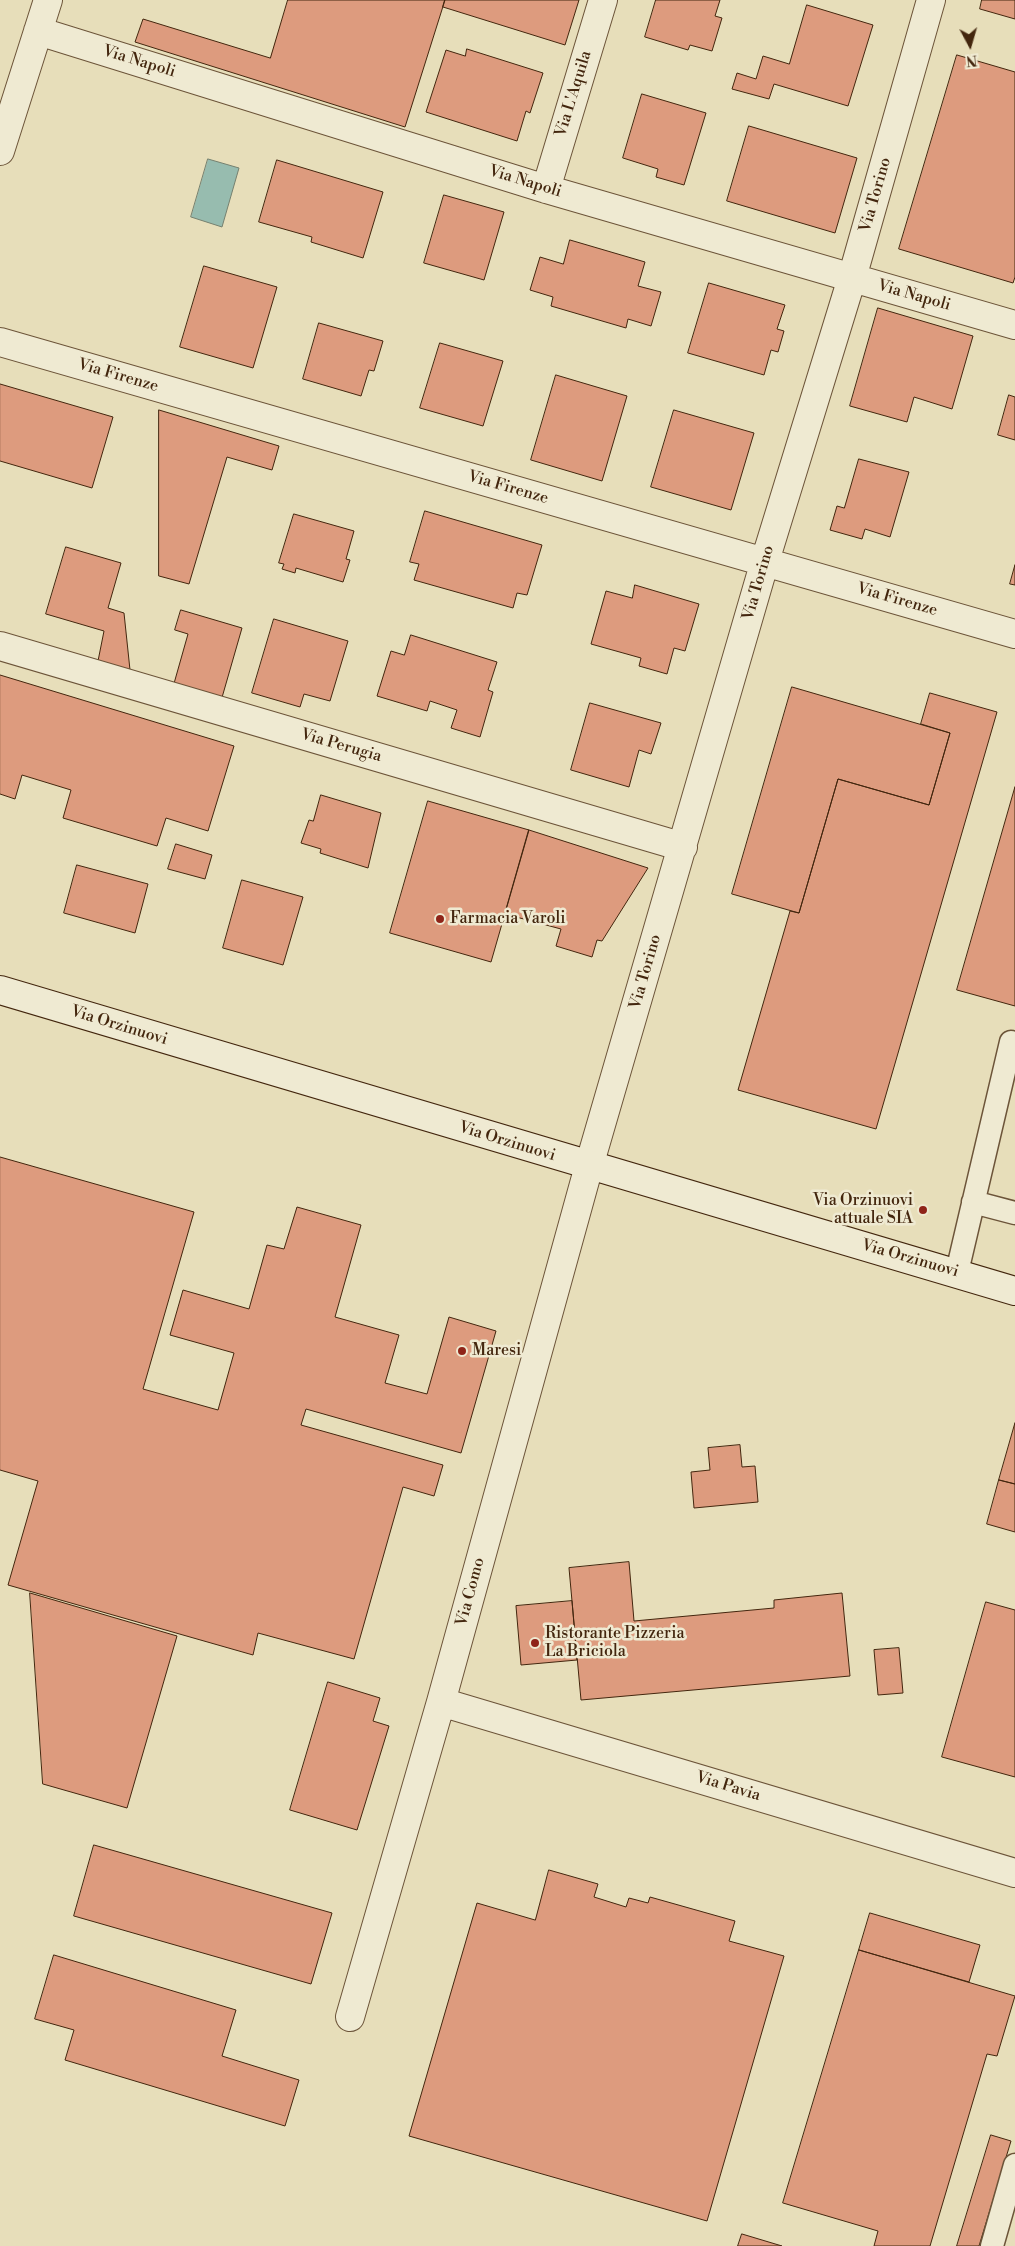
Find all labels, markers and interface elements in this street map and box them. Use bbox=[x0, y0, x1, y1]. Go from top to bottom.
north arrow bbox=[945, 20, 995, 70]
street label: Via Napoli bbox=[100, 42, 178, 82]
street label: Via L'Aquila bbox=[552, 49, 596, 139]
text: N bbox=[965, 50, 978, 69]
street label: Via Torino bbox=[856, 155, 896, 235]
street label: Via Napoli bbox=[486, 162, 564, 202]
street label: Via Napoli bbox=[875, 276, 953, 316]
street label: Via Firenze bbox=[75, 355, 161, 397]
street label: Via Firenze bbox=[465, 467, 551, 509]
street label: Via Torino bbox=[739, 543, 779, 623]
street label: Via Firenze bbox=[854, 579, 940, 621]
street label: Via Perugia bbox=[298, 725, 384, 767]
place label: Farmacia Varoli bbox=[450, 909, 566, 929]
marker: Farmacia Varoli bbox=[434, 913, 446, 925]
street label: Via Torino bbox=[626, 932, 666, 1012]
street label: Via Orzinuovi bbox=[68, 1002, 170, 1050]
street label: Via Orzinuovi bbox=[456, 1118, 558, 1166]
place label: Via Orzinuovi attuale SIA bbox=[813, 1191, 913, 1229]
marker: Via Orzinuovi attuale SIA bbox=[917, 1204, 929, 1216]
street label: Via Orzinuovi bbox=[859, 1236, 961, 1282]
place label: Maresi bbox=[472, 1341, 521, 1361]
marker: Maresi bbox=[456, 1345, 468, 1357]
street label: Via Como bbox=[453, 1556, 489, 1628]
place label: Ristorante Pizzeria La Briciola bbox=[545, 1624, 685, 1662]
marker: Ristorante Pizzeria La Briciola bbox=[529, 1637, 541, 1649]
street label: Via Pavia bbox=[693, 1768, 763, 1806]

